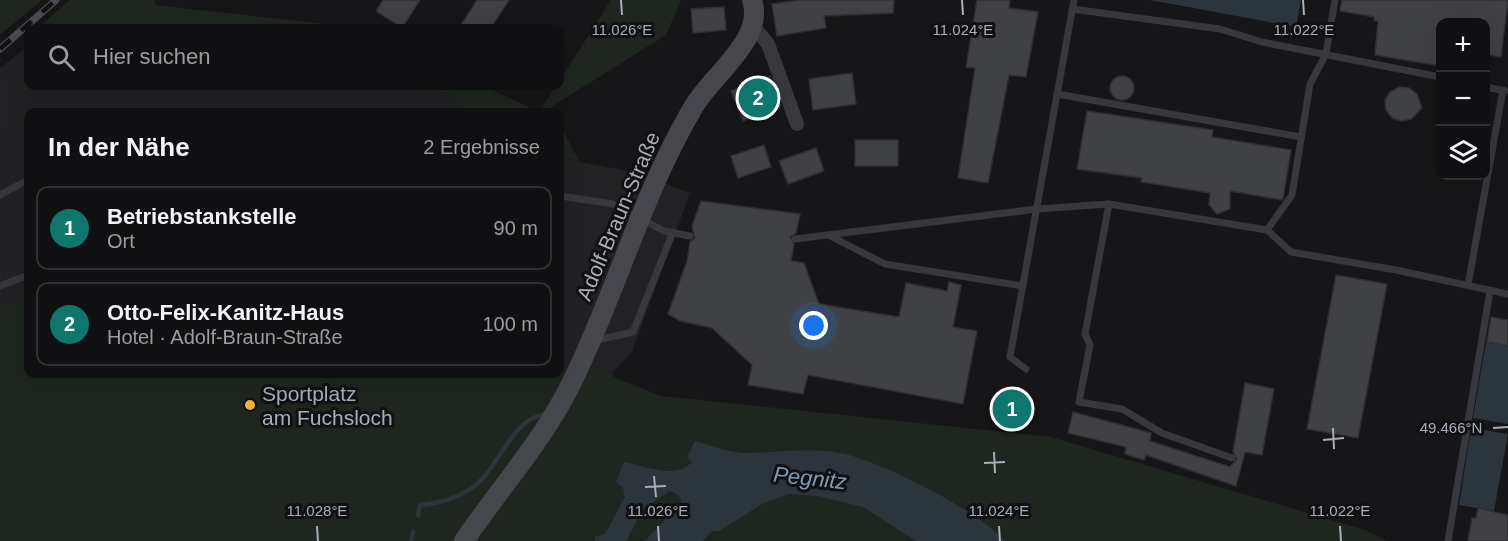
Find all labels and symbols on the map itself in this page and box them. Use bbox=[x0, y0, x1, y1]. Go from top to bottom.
text: 11.026°E bbox=[592, 21, 652, 38]
text: 11.024°E bbox=[933, 21, 993, 38]
text: 11.022°E bbox=[1274, 21, 1334, 38]
pin: 2 bbox=[738, 76, 777, 120]
street label: Adolf-Braun-Straße bbox=[572, 128, 664, 304]
your location bbox=[799, 311, 828, 340]
place label: Sportplatz am Fuchsloch bbox=[262, 382, 393, 429]
pin: 1 bbox=[992, 386, 1032, 432]
marker: Sportplatz am Fuchsloch bbox=[243, 398, 257, 412]
text: 49.466°N bbox=[1420, 419, 1482, 436]
water label: Pegnitz bbox=[772, 462, 848, 494]
text: 11.028°E bbox=[287, 502, 347, 519]
text: 11.026°E bbox=[628, 502, 688, 519]
text: 11.024°E bbox=[969, 502, 1029, 519]
text: 11.022°E bbox=[1310, 502, 1370, 519]

